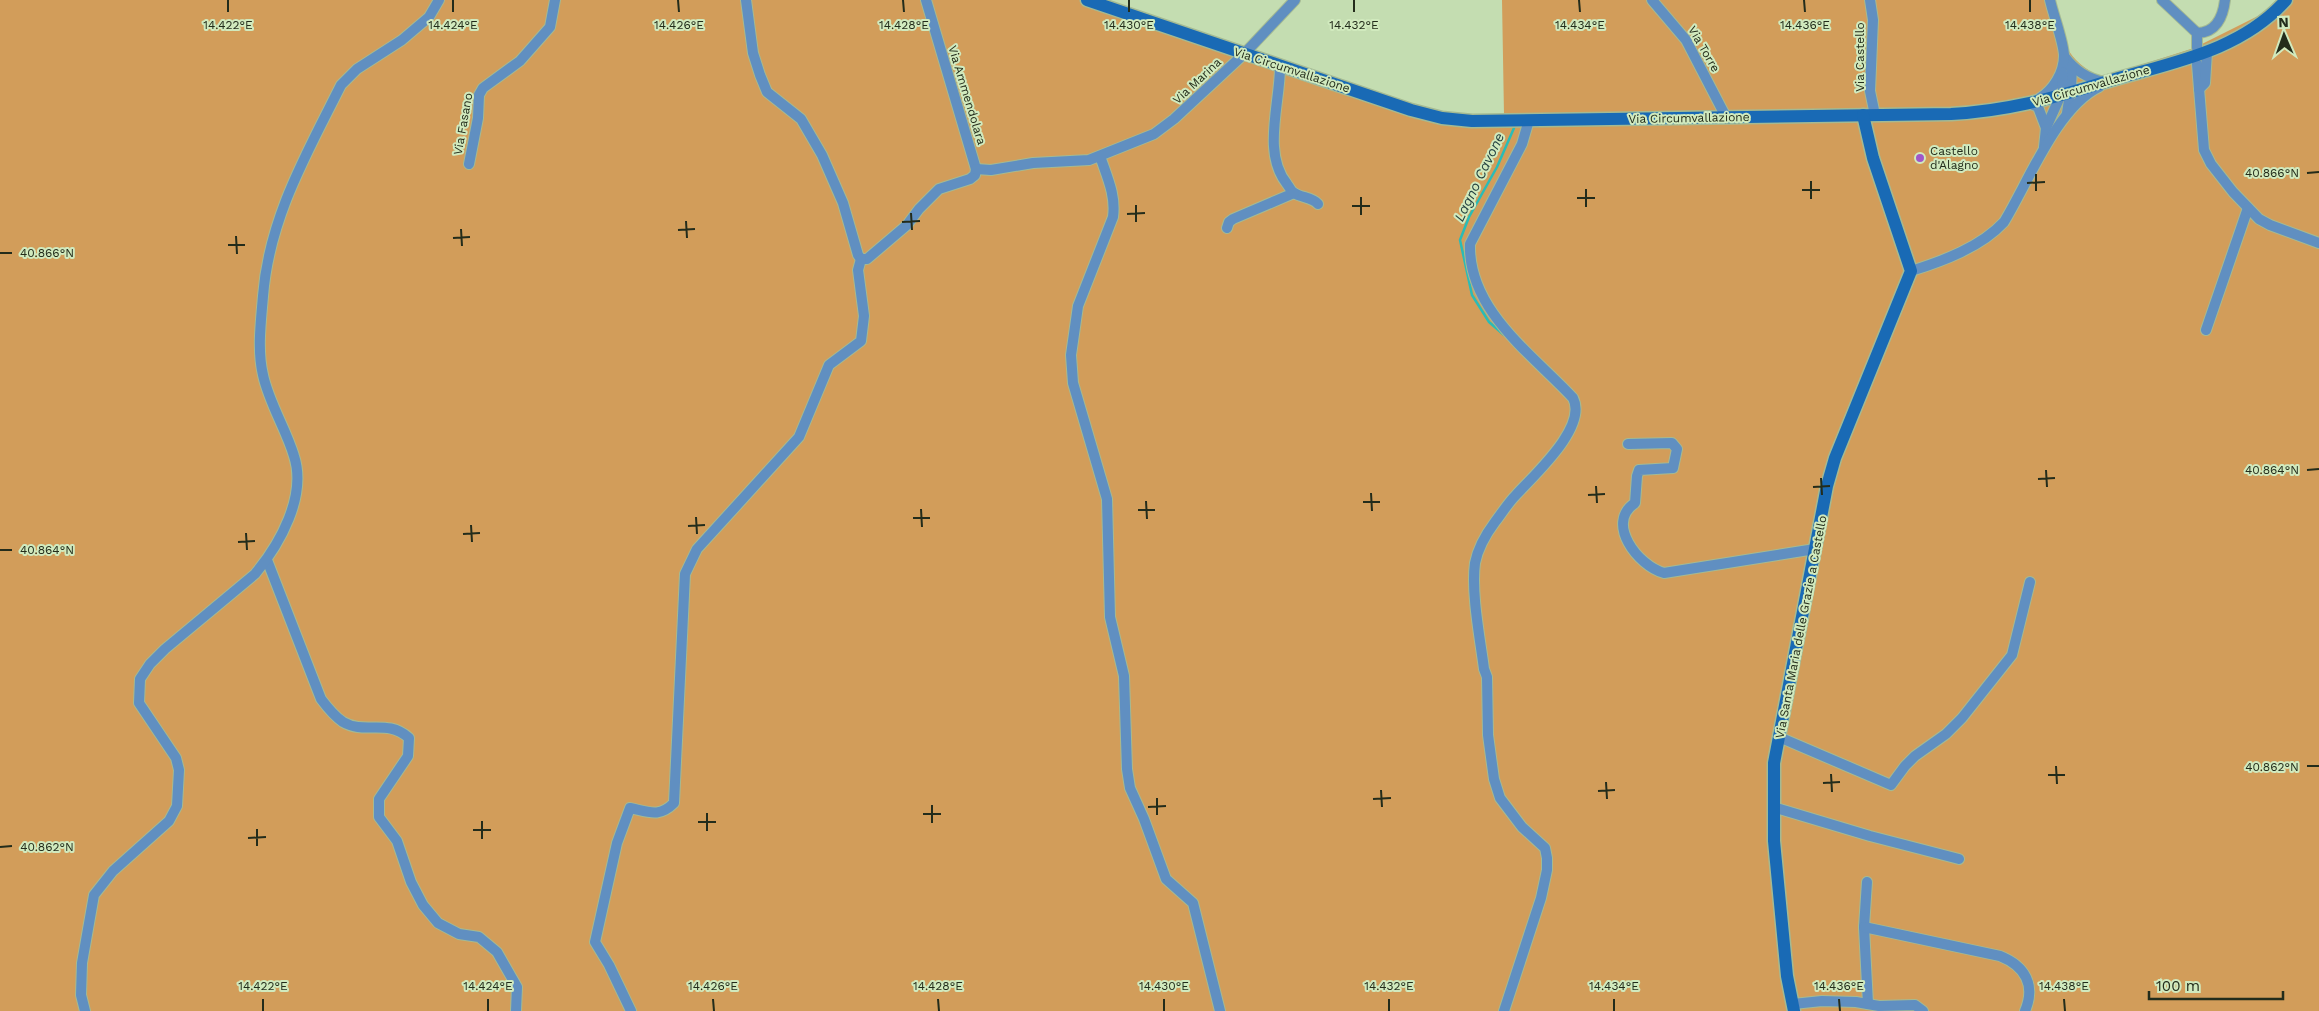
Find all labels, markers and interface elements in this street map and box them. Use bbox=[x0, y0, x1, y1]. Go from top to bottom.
north arrow bbox=[2259, 10, 2309, 60]
text: N bbox=[2278, 14, 2289, 30]
text: 14.422°E bbox=[203, 18, 253, 32]
text: 14.424°E bbox=[428, 18, 478, 32]
text: 14.426°E bbox=[654, 18, 704, 32]
text: 14.428°E bbox=[879, 18, 929, 32]
text: 14.430°E bbox=[1104, 18, 1154, 32]
text: 14.432°E bbox=[1329, 18, 1379, 32]
text: 14.434°E bbox=[1555, 18, 1605, 32]
text: 14.436°E bbox=[1780, 18, 1830, 32]
text: 14.438°E bbox=[2005, 18, 2055, 32]
street label: Via Castello bbox=[1853, 22, 1867, 92]
street label: Via Torre bbox=[1685, 23, 1723, 75]
street label: Via Ammendolara bbox=[945, 44, 989, 146]
street label: Via Circumvallazione bbox=[1232, 45, 1352, 95]
street label: Via Marina bbox=[1170, 55, 1224, 107]
street label: Via Circumvallazione bbox=[2031, 63, 2151, 109]
street label: Via Fasano bbox=[451, 92, 475, 156]
street label: Via Circumvallazione bbox=[1628, 110, 1750, 126]
water label: Lagno Cavone bbox=[1451, 130, 1507, 224]
place label: Castello d'Alagno bbox=[1930, 144, 1979, 172]
marker: Castello d'Alagno bbox=[1914, 152, 1926, 164]
text: 40.866°N bbox=[2245, 166, 2299, 180]
text: 40.866°N bbox=[20, 246, 74, 260]
text: 40.864°N bbox=[2245, 463, 2299, 477]
street label: Via Santa Maria delle Grazie a Castello bbox=[1773, 514, 1829, 740]
text: 40.864°N bbox=[20, 543, 74, 557]
text: 40.862°N bbox=[2245, 760, 2299, 774]
text: 40.862°N bbox=[20, 840, 74, 854]
scale bar bbox=[2149, 968, 2283, 1000]
text: 100 m bbox=[2156, 977, 2200, 995]
text: 14.422°E bbox=[238, 979, 288, 993]
text: 14.424°E bbox=[463, 979, 513, 993]
text: 14.426°E bbox=[688, 979, 738, 993]
text: 14.428°E bbox=[913, 979, 963, 993]
text: 14.430°E bbox=[1139, 979, 1189, 993]
text: 14.432°E bbox=[1364, 979, 1414, 993]
text: 14.434°E bbox=[1589, 979, 1639, 993]
text: 14.436°E bbox=[1814, 979, 1864, 993]
text: 14.438°E bbox=[2039, 979, 2089, 993]

